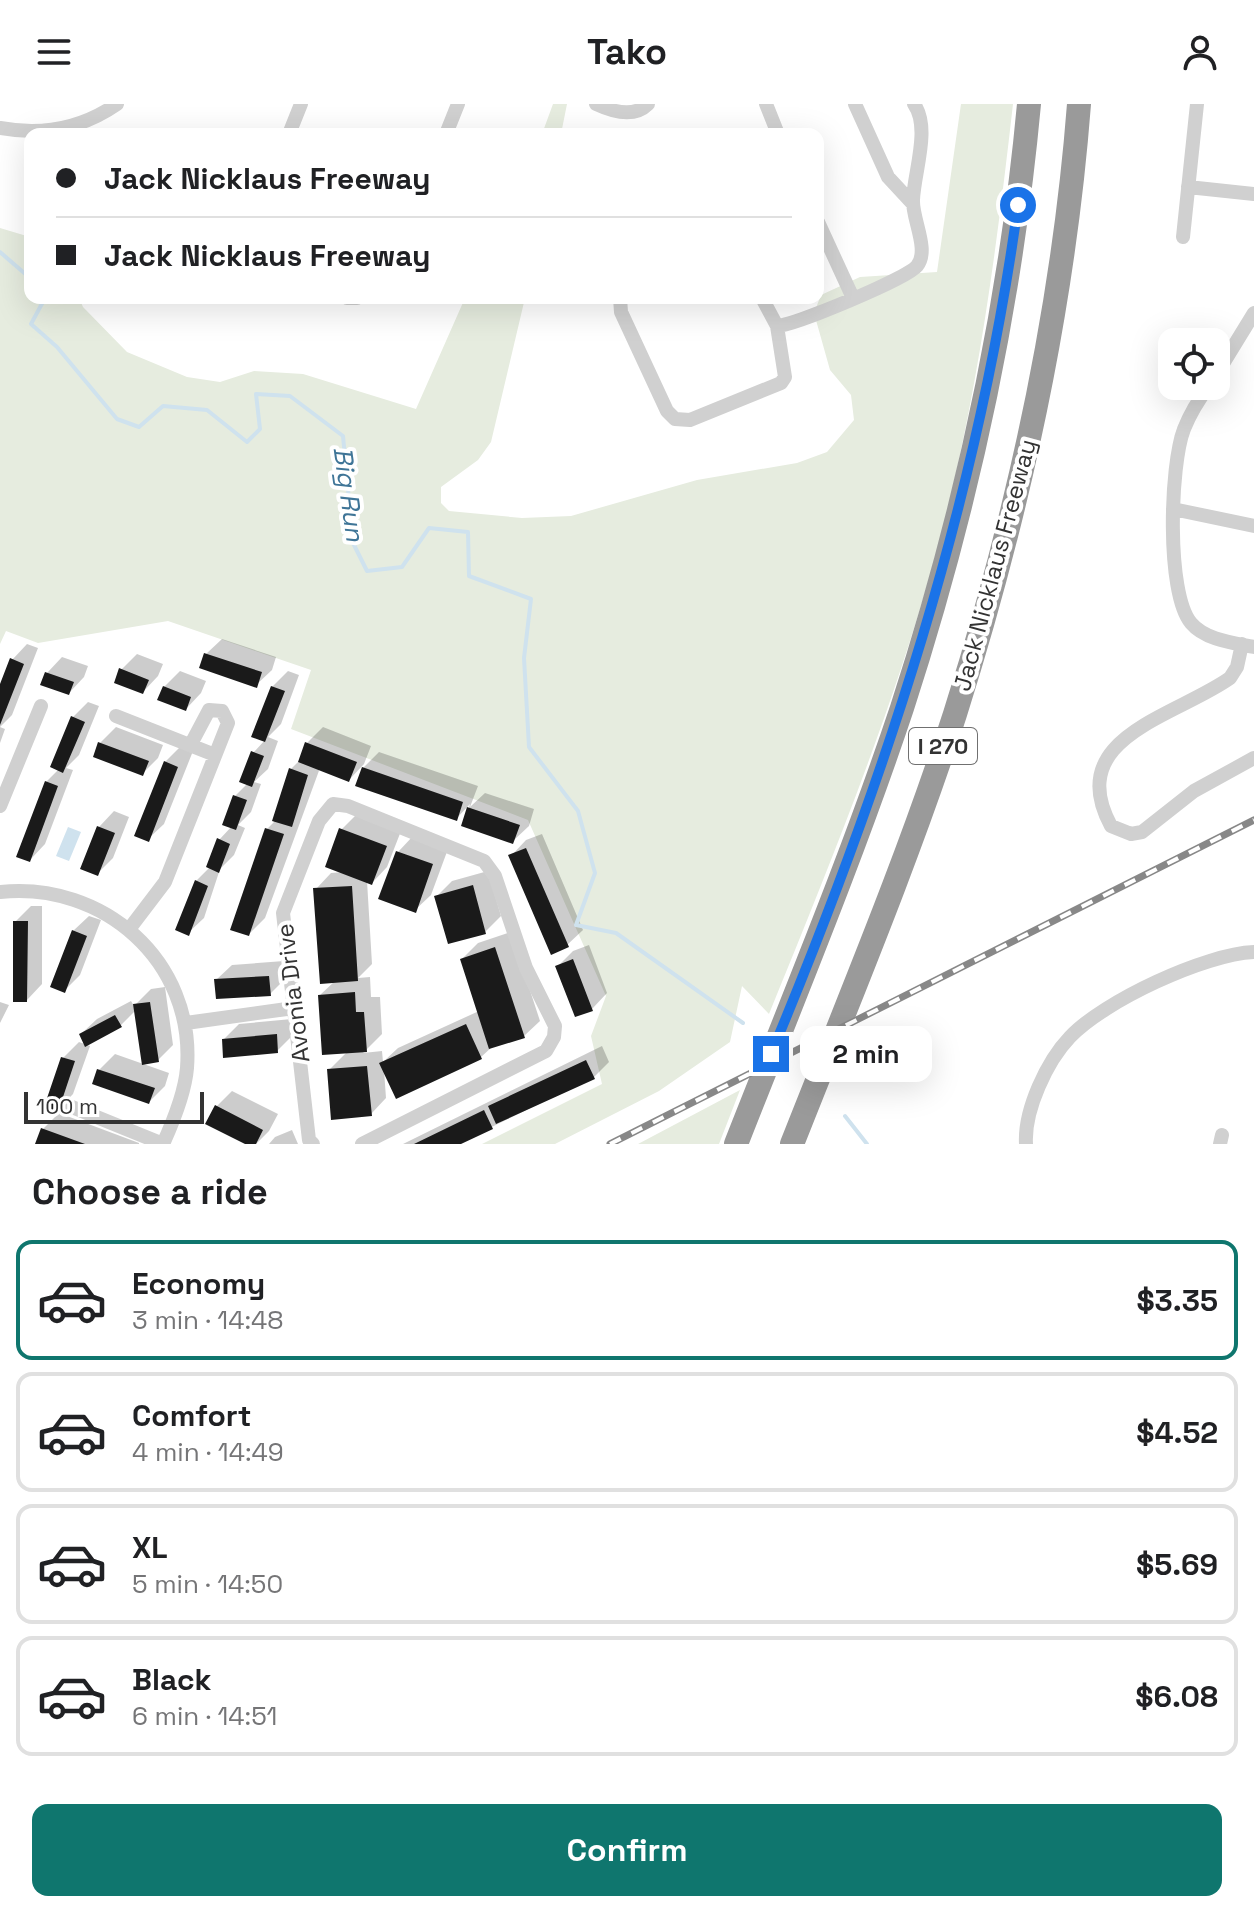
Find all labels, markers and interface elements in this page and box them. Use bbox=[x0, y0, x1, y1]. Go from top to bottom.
text: Tako bbox=[587, 29, 667, 75]
icon: menu bbox=[32, 30, 76, 74]
icon: person bbox=[1178, 30, 1222, 74]
text: Jack Nicklaus Freeway bbox=[104, 159, 431, 198]
route start bbox=[1000, 187, 1036, 223]
text: Jack Nicklaus Freeway bbox=[104, 236, 431, 275]
map controls bbox=[1158, 328, 1230, 400]
button: locate bbox=[1158, 328, 1230, 400]
street label: Jack Nicklaus Freeway bbox=[946, 436, 1043, 694]
water label: Big Run bbox=[326, 445, 373, 545]
road number: I 270 bbox=[909, 728, 977, 764]
street label: Avonia Drive bbox=[269, 922, 316, 1064]
callout: 2 min bbox=[799, 1026, 931, 1082]
route end bbox=[753, 1036, 789, 1072]
text: 2 min bbox=[832, 1037, 900, 1071]
scale bar bbox=[24, 1088, 204, 1124]
text: 100 m bbox=[36, 1092, 98, 1120]
text: Choose a ride bbox=[32, 1169, 268, 1215]
icon: car bbox=[36, 1264, 108, 1336]
text: Economy bbox=[132, 1264, 265, 1303]
text: $3.35 bbox=[1136, 1281, 1218, 1320]
text: 3 min · 14:48 bbox=[132, 1303, 283, 1337]
icon: car bbox=[36, 1396, 108, 1468]
text: Comfort bbox=[132, 1396, 251, 1435]
text: $4.52 bbox=[1136, 1413, 1218, 1452]
text: 4 min · 14:49 bbox=[132, 1435, 284, 1469]
icon: car bbox=[36, 1528, 108, 1600]
text: XL bbox=[132, 1528, 168, 1567]
text: $5.69 bbox=[1136, 1545, 1218, 1584]
text: 5 min · 14:50 bbox=[132, 1567, 283, 1601]
icon: car bbox=[36, 1660, 108, 1732]
text: Black bbox=[132, 1660, 211, 1699]
text: $6.08 bbox=[1135, 1677, 1218, 1716]
text: 6 min · 14:51 bbox=[132, 1699, 277, 1733]
button: Confirm bbox=[32, 1804, 1222, 1896]

